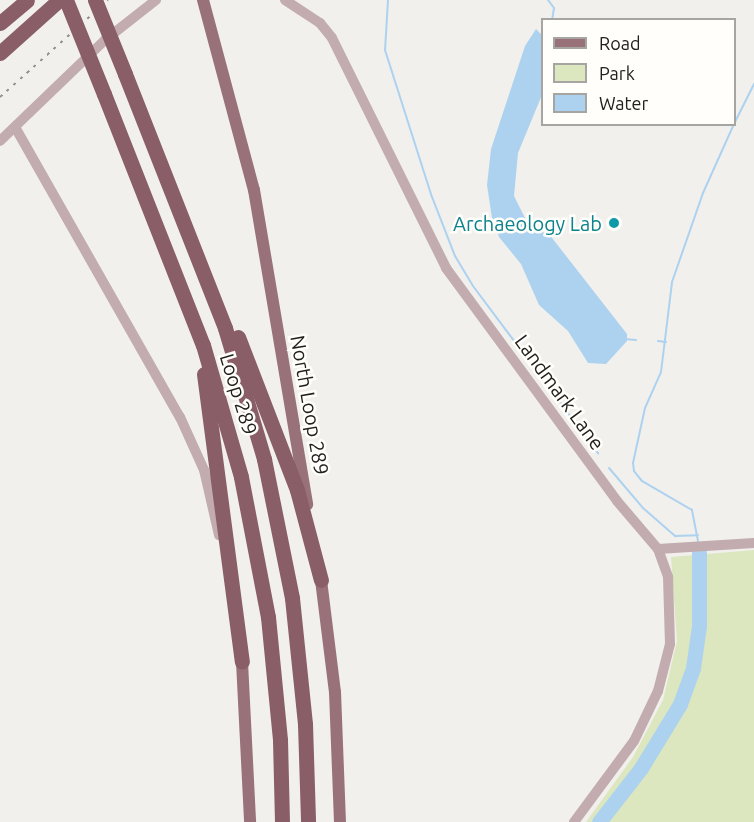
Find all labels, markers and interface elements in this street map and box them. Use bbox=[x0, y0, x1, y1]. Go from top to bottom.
legend bbox=[541, 18, 736, 126]
text: Road bbox=[599, 33, 641, 53]
text: Park bbox=[599, 63, 635, 83]
text: Water bbox=[599, 93, 648, 113]
place label: Archaeology Lab bbox=[453, 211, 602, 235]
marker: Archaeology Lab bbox=[607, 216, 621, 230]
street label: Landmark Lane bbox=[510, 330, 610, 454]
street label: North Loop 289 bbox=[286, 333, 334, 477]
street label: Loop 289 bbox=[215, 350, 263, 438]

